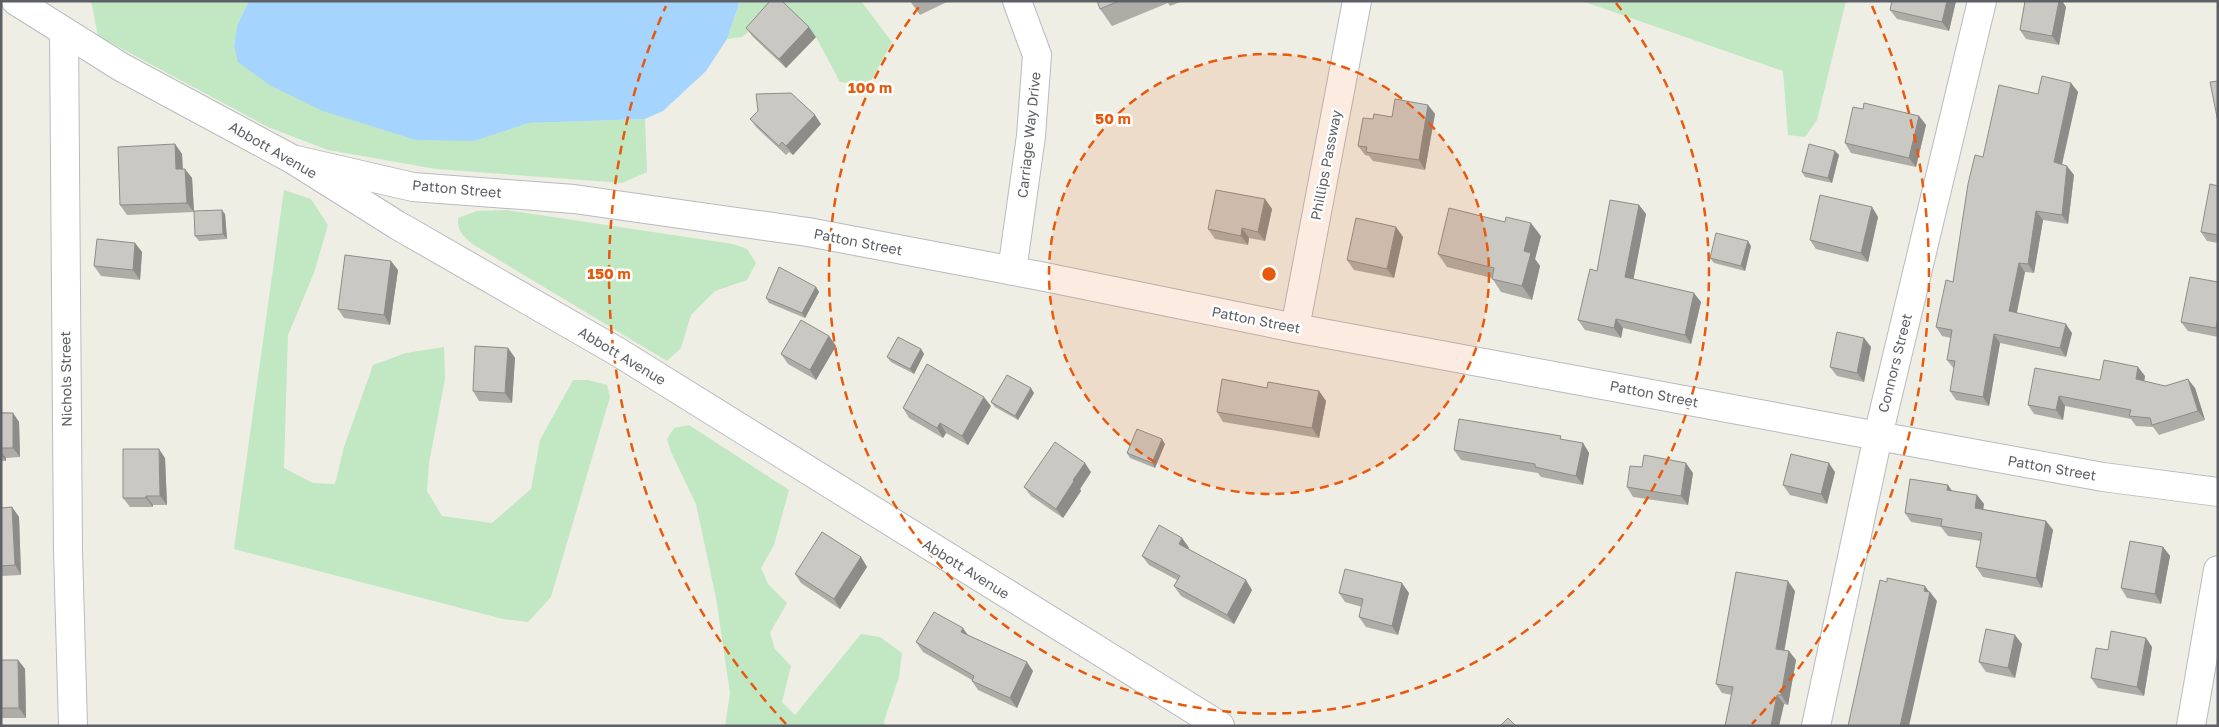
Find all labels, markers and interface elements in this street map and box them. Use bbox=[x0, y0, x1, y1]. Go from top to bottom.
street label: Carriage Way Drive bbox=[1013, 71, 1044, 199]
text: 100 m bbox=[848, 78, 892, 96]
street label: Phillips Passway bbox=[1306, 108, 1345, 222]
text: 50 m bbox=[1095, 109, 1131, 127]
street label: Abbott Avenue bbox=[226, 117, 320, 182]
street label: Patton Street bbox=[412, 176, 503, 201]
street label: Patton Street bbox=[812, 225, 904, 258]
text: 150 m bbox=[587, 264, 631, 282]
centre of rings bbox=[1260, 265, 1278, 283]
street label: Patton Street bbox=[1210, 303, 1302, 336]
street label: Connors Street bbox=[1874, 312, 1915, 414]
street label: Abbott Avenue bbox=[575, 323, 669, 388]
street label: Nichols Street bbox=[56, 331, 75, 427]
street label: Patton Street bbox=[1608, 377, 1700, 410]
street label: Patton Street bbox=[2006, 451, 2098, 484]
street label: Abbott Avenue bbox=[920, 535, 1013, 602]

